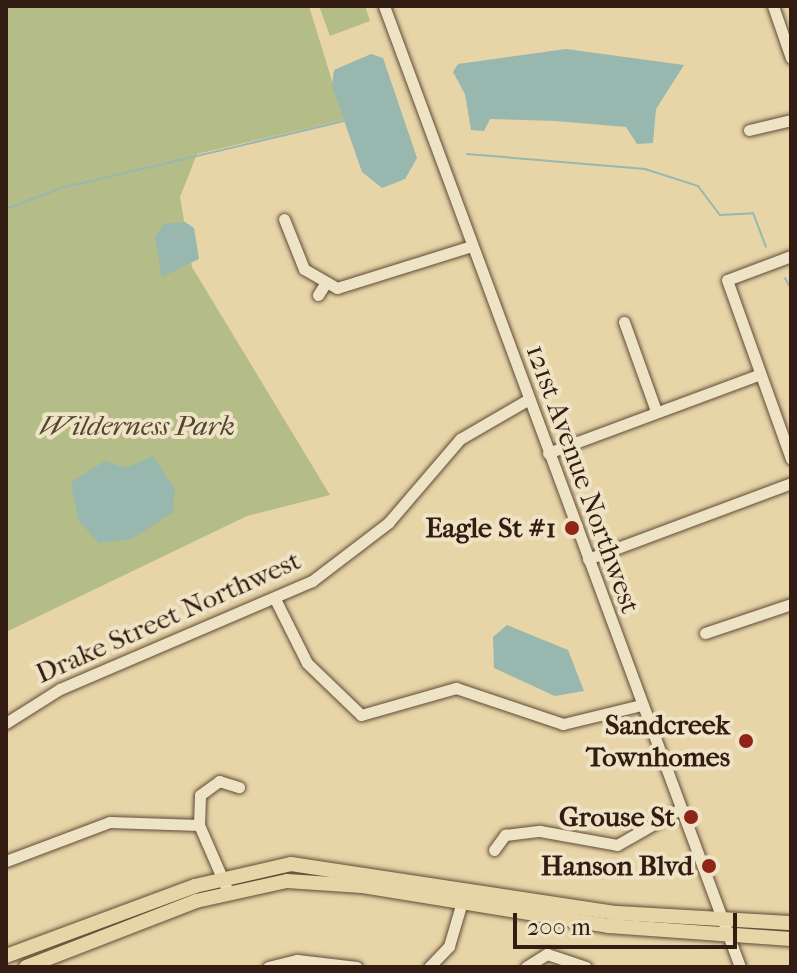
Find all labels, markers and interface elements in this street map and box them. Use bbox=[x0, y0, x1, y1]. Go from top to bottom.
street label: 121st Avenue Northwest bbox=[519, 340, 647, 618]
park label: Wilderness Park bbox=[39, 409, 235, 443]
place label: Eagle St #1 bbox=[426, 511, 556, 545]
marker: Eagle St #1 bbox=[563, 519, 581, 537]
street label: Drake Street Northwest bbox=[30, 543, 306, 691]
place label: Sandcreek Townhomes bbox=[586, 708, 730, 774]
marker: Sandcreek Townhomes bbox=[737, 732, 755, 750]
place label: Grouse St bbox=[559, 800, 675, 834]
marker: Grouse St bbox=[682, 808, 700, 826]
place label: Hanson Blvd bbox=[541, 849, 693, 883]
marker: Hanson Blvd bbox=[700, 857, 718, 875]
scale bar bbox=[517, 897, 741, 947]
text: 200 m bbox=[527, 913, 591, 941]

